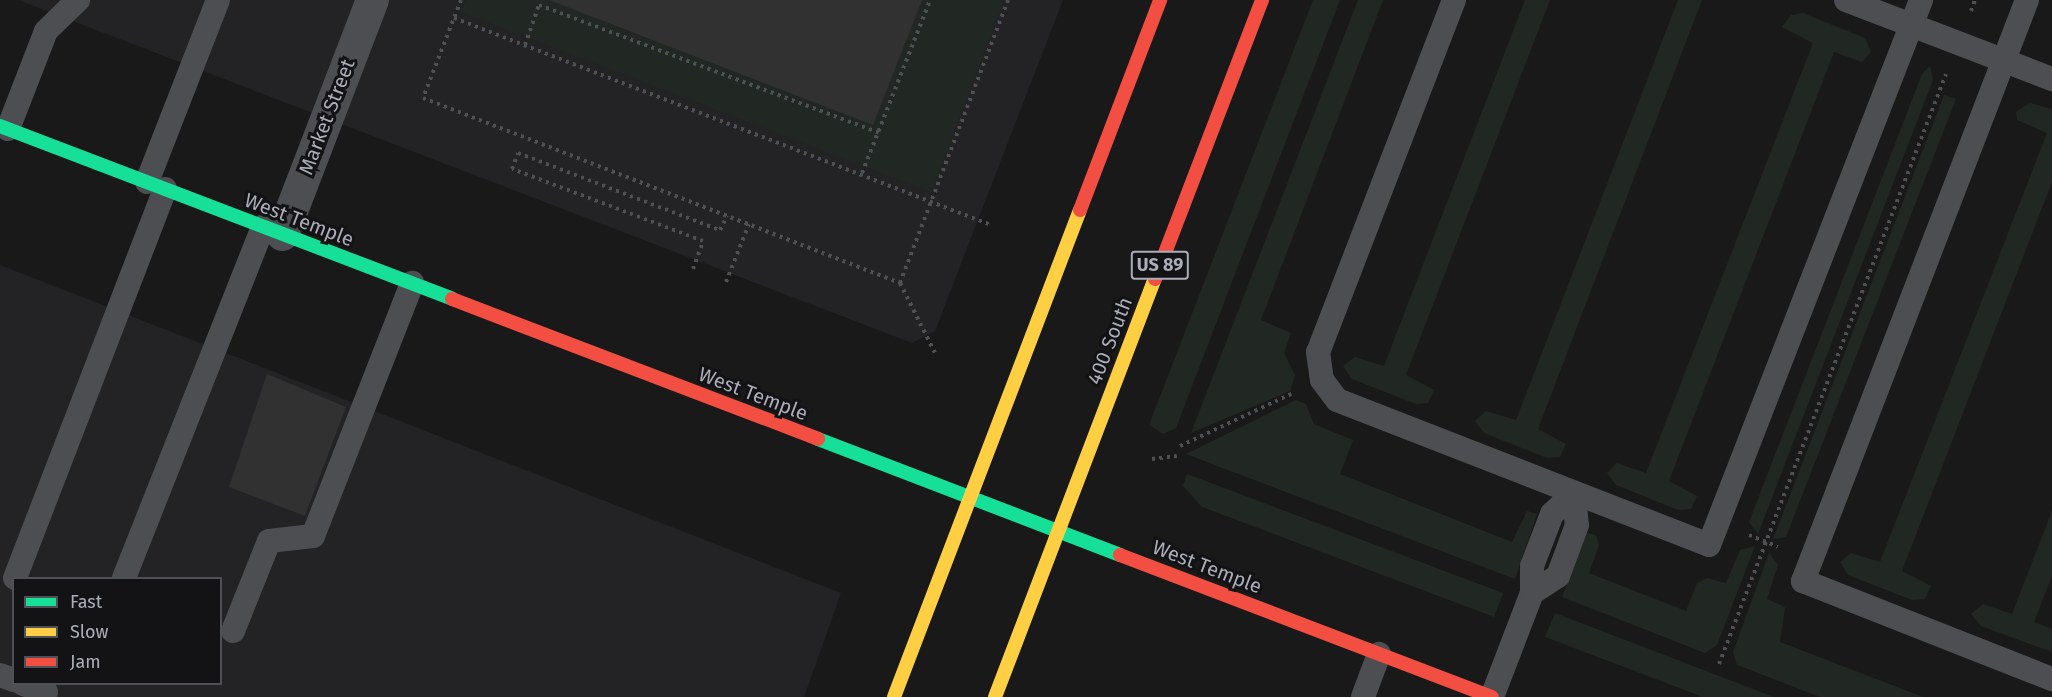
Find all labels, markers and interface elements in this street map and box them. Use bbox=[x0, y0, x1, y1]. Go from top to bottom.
street label: Market Street bbox=[294, 56, 360, 178]
street label: West Temple bbox=[241, 188, 357, 252]
road number: US 89 bbox=[1130, 250, 1190, 280]
street label: 400 South bbox=[1082, 294, 1138, 388]
street label: West Temple bbox=[695, 362, 811, 426]
street label: West Temple bbox=[1149, 535, 1265, 599]
legend bbox=[12, 577, 222, 685]
text: Fast bbox=[70, 591, 102, 613]
text: Slow bbox=[70, 621, 108, 643]
text: Jam bbox=[70, 651, 101, 673]

